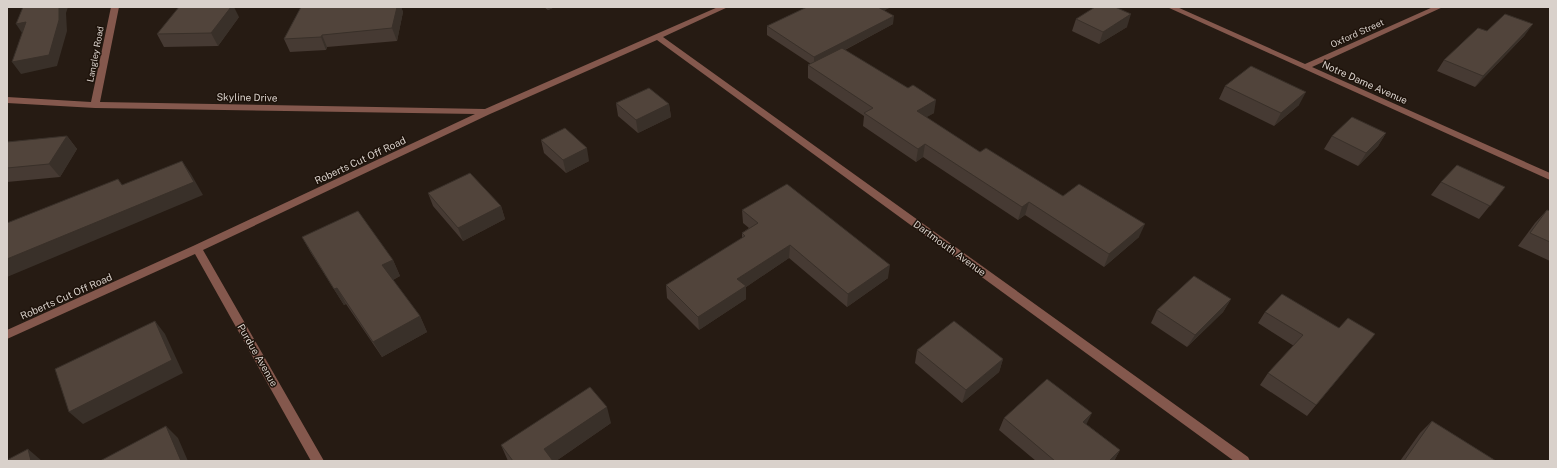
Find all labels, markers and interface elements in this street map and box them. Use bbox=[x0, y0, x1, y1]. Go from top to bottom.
street label: Oxford Street bbox=[1329, 16, 1386, 50]
street label: Langley Road bbox=[84, 25, 106, 83]
street label: Notre Dame Avenue bbox=[1320, 58, 1410, 106]
street label: Skyline Drive bbox=[216, 90, 278, 104]
street label: Roberts Cut Off Road bbox=[313, 134, 407, 186]
street label: Dartmouth Avenue bbox=[911, 218, 989, 279]
street label: Roberts Cut Off Road bbox=[18, 270, 114, 322]
street label: Purdue Avenue bbox=[235, 322, 281, 389]

